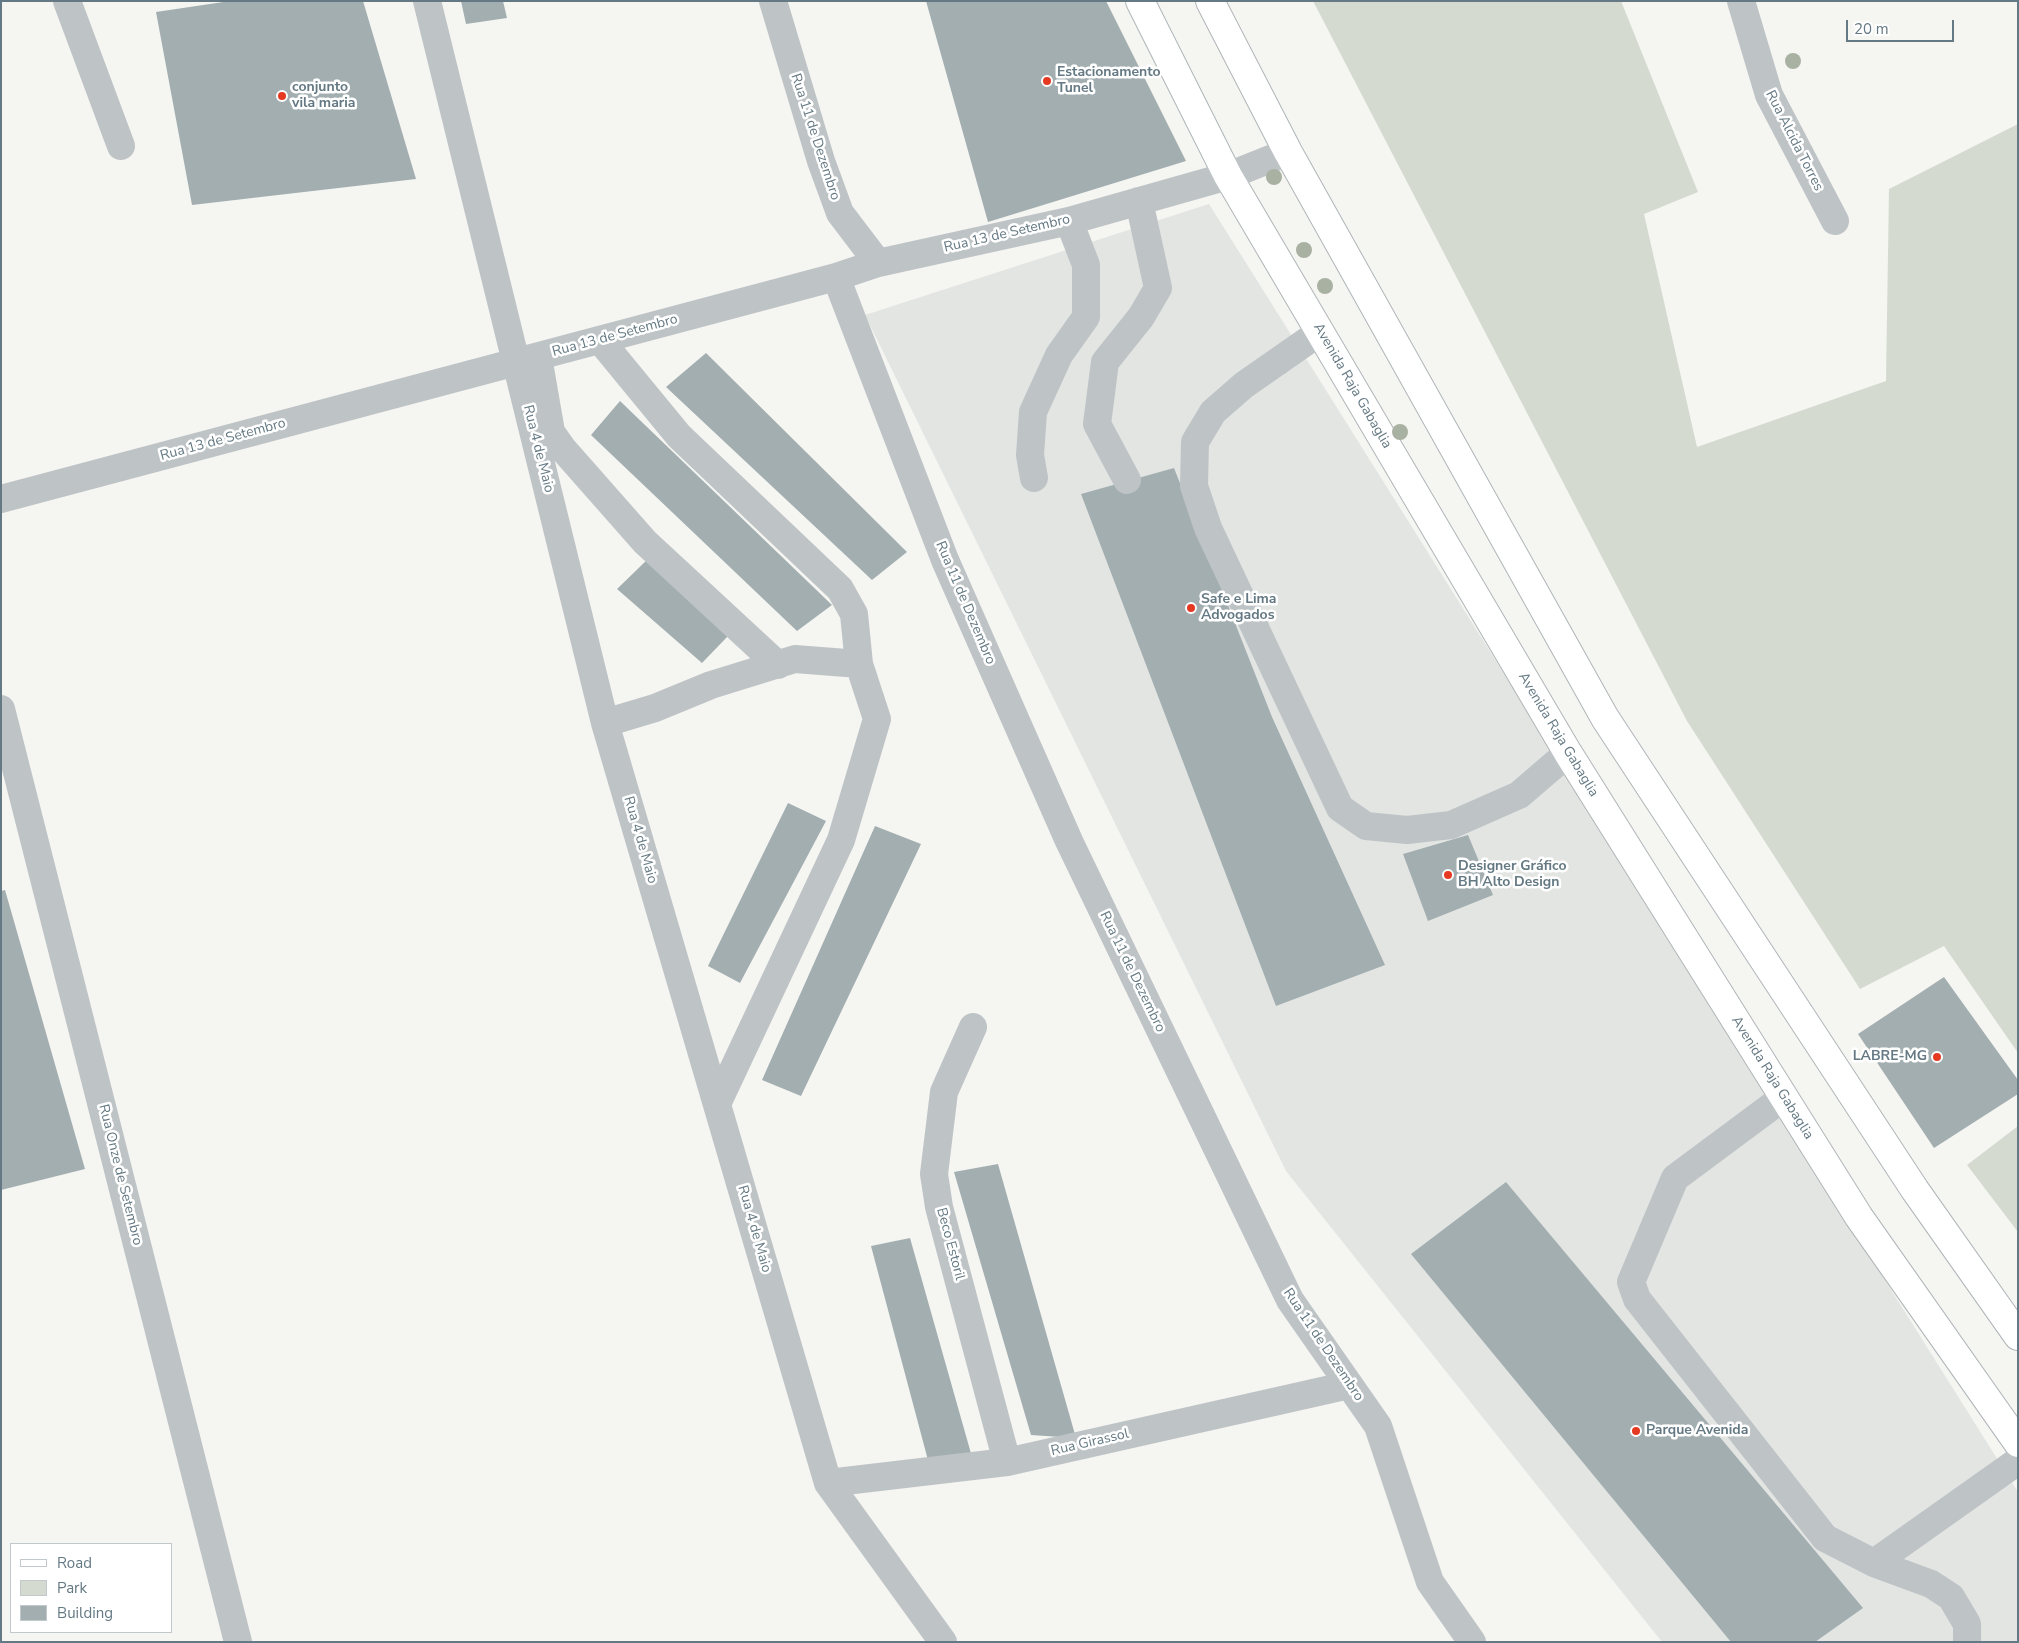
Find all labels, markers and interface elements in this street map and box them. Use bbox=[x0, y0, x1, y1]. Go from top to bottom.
scale bar bbox=[1849, 10, 1956, 42]
text: 20 m bbox=[1854, 19, 1889, 39]
place label: Estacionamento Tunel bbox=[1057, 65, 1161, 98]
street label: Rua 11 de Dezembro bbox=[787, 71, 843, 203]
marker: Estacionamento Tunel bbox=[1041, 75, 1053, 87]
place label: conjunto vila maria bbox=[292, 80, 356, 112]
street label: Rua Alcida Torres bbox=[1761, 88, 1827, 194]
marker: conjunto vila maria bbox=[276, 90, 288, 102]
street label: Rua 13 de Setembro bbox=[942, 211, 1072, 257]
street label: Rua 13 de Setembro bbox=[551, 311, 679, 361]
street label: Avenida Raja Gabaglia bbox=[1309, 320, 1395, 452]
street label: Rua 4 de Maio bbox=[519, 403, 557, 495]
street label: Rua 13 de Setembro bbox=[159, 415, 287, 465]
street label: Rua 11 de Dezembro bbox=[931, 539, 999, 667]
place label: Safe e Lima Advogados bbox=[1201, 592, 1277, 624]
marker: Safe e Lima Advogados bbox=[1185, 602, 1197, 614]
street label: Avenida Raja Gabaglia bbox=[1514, 670, 1602, 800]
street label: Rua 4 de Maio bbox=[620, 794, 660, 886]
place label: Designer Gráfico BH Alto Design bbox=[1458, 859, 1567, 892]
marker: Designer Gráfico BH Alto Design bbox=[1442, 869, 1454, 881]
street label: Rua 11 de Dezembro bbox=[1095, 909, 1169, 1035]
street label: Avenida Raja Gabaglia bbox=[1727, 1013, 1817, 1143]
place label: LABRE-MG bbox=[1853, 1049, 1927, 1065]
marker: LABRE-MG bbox=[1931, 1051, 1943, 1063]
street label: Rua Onze de Setembro bbox=[94, 1103, 146, 1247]
street label: Rua 4 de Maio bbox=[734, 1183, 774, 1275]
street label: Beco Estoril bbox=[932, 1206, 968, 1282]
street label: Rua 11 de Dezembro bbox=[1279, 1285, 1367, 1405]
place label: Parque Avenida bbox=[1646, 1423, 1748, 1439]
marker: Parque Avenida bbox=[1630, 1425, 1642, 1437]
street label: Rua Girassol bbox=[1049, 1426, 1131, 1460]
legend bbox=[10, 1543, 172, 1633]
text: Road bbox=[57, 1553, 92, 1573]
text: Park bbox=[57, 1578, 87, 1598]
text: Building bbox=[57, 1603, 113, 1623]

